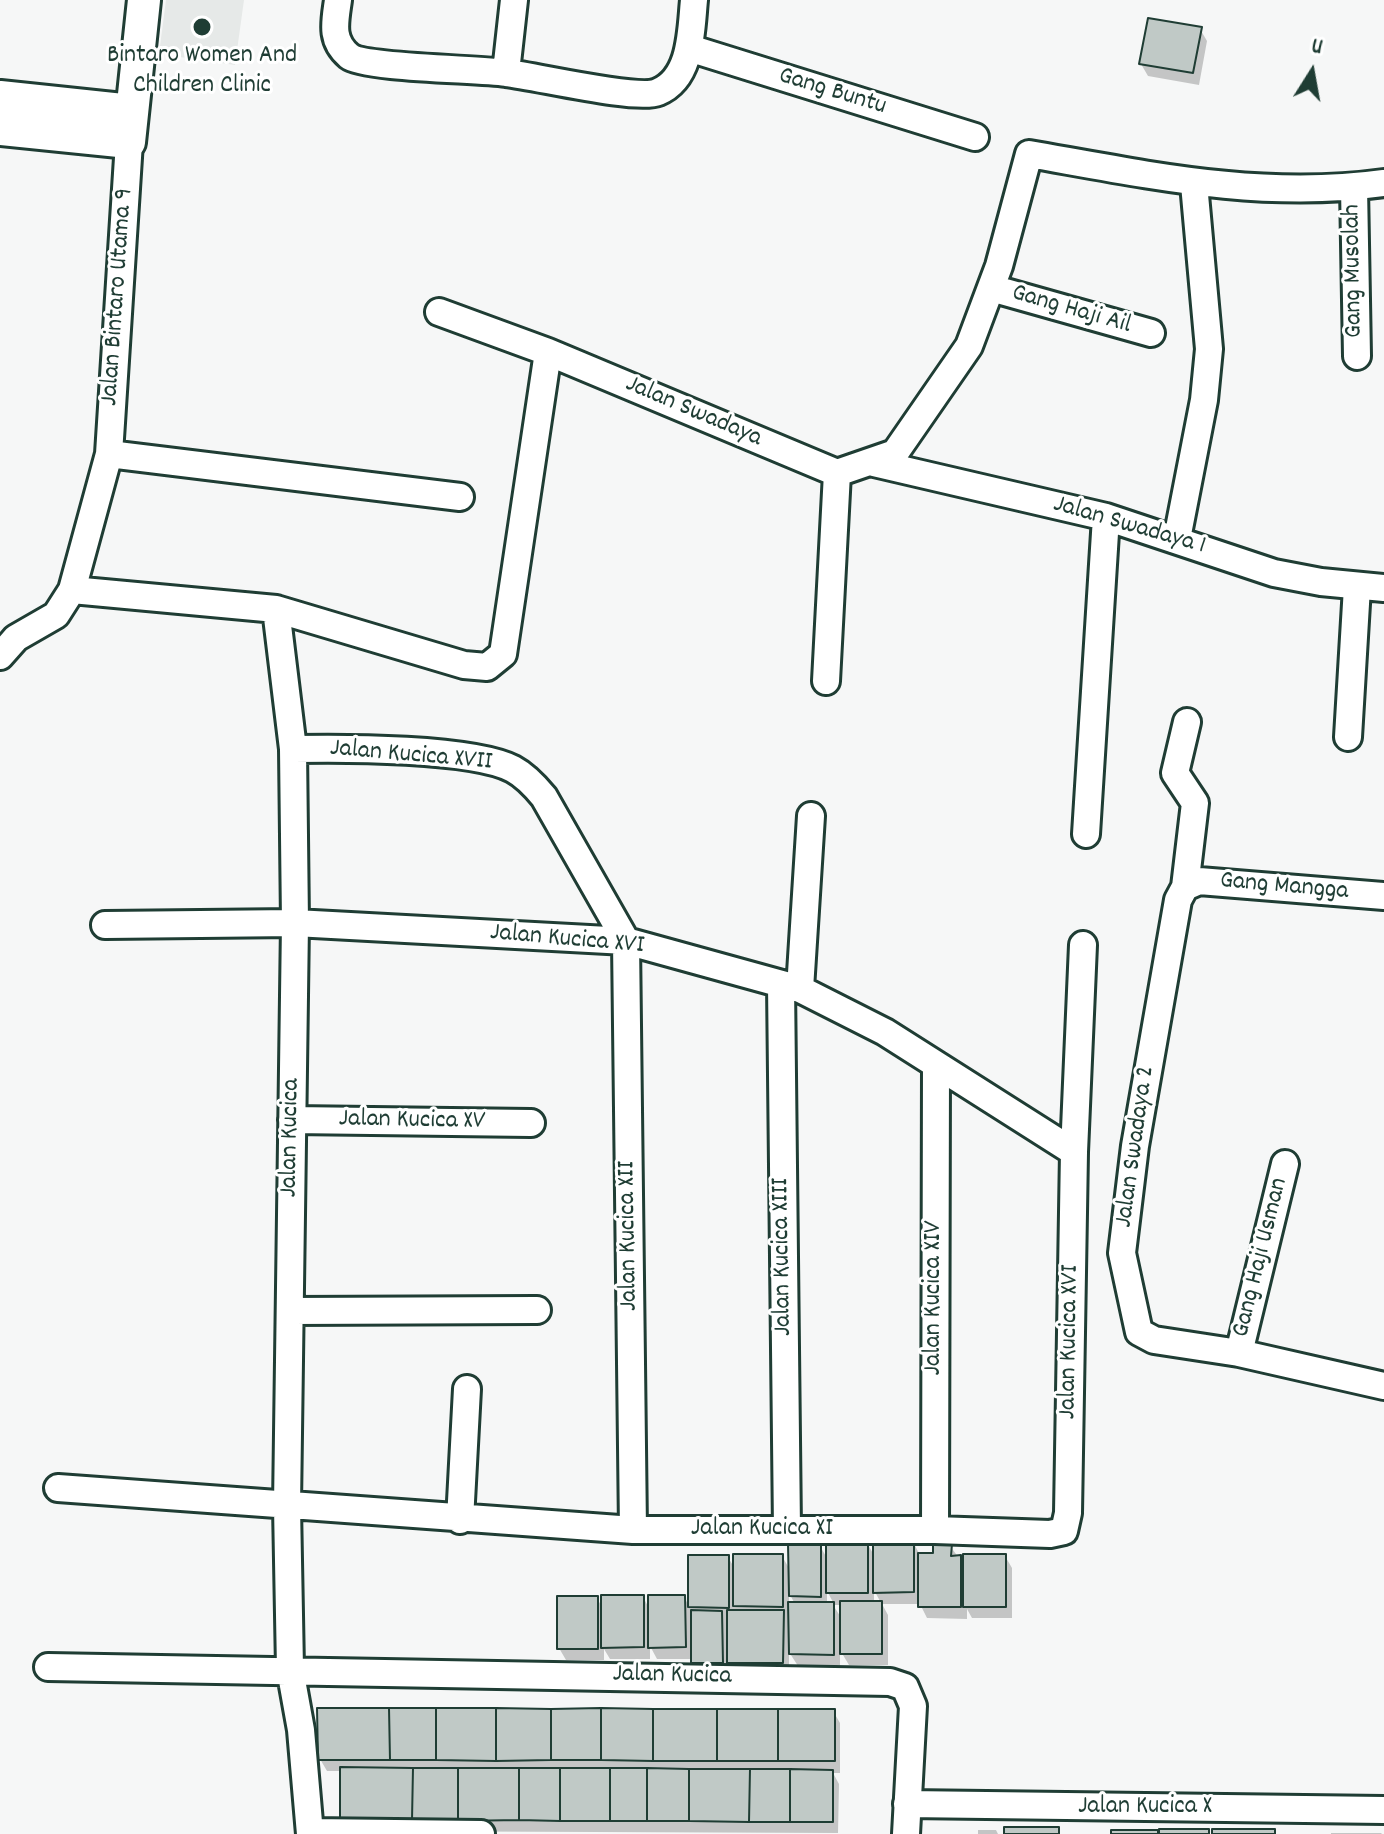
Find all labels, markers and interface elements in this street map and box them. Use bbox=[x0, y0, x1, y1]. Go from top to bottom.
marker: Bintaro Women And Children Clinic bbox=[191, 16, 213, 38]
north arrow bbox=[1272, 32, 1352, 112]
text: U bbox=[1309, 32, 1325, 64]
place label: Bintaro Women And Children Clinic bbox=[107, 41, 297, 102]
street label: Gang Buntu bbox=[774, 62, 890, 124]
street label: Jalan Bintaro Utama 9 bbox=[96, 187, 142, 407]
street label: Gang Musolah bbox=[1338, 204, 1372, 338]
street label: Gang Haji Ail bbox=[1008, 279, 1134, 343]
street label: Jalan Swadaya bbox=[620, 370, 766, 456]
street label: Jalan Swadaya 1 bbox=[1049, 490, 1209, 564]
street label: Jalan Kucica XVII bbox=[329, 734, 493, 780]
street label: Gang Mangga bbox=[1218, 867, 1350, 909]
street label: Jalan Kucica XVI bbox=[489, 919, 645, 963]
street label: Jalan Swadaya 2 bbox=[1110, 1064, 1164, 1230]
street label: Jalan Kucica bbox=[275, 1078, 309, 1198]
street label: Jalan Kucica XV bbox=[338, 1105, 486, 1139]
street label: Jalan Kucica XII bbox=[613, 1161, 647, 1311]
street label: Gang Haji Usman bbox=[1227, 1175, 1297, 1341]
street label: Jalan Kucica XIII bbox=[767, 1178, 801, 1336]
street label: Jalan Kucica XIV bbox=[919, 1221, 951, 1375]
street label: Jalan Kucica XVI bbox=[1054, 1264, 1088, 1420]
street label: Jalan Kucica XI bbox=[691, 1514, 833, 1546]
street label: Jalan Kucica bbox=[612, 1660, 732, 1694]
street label: Jalan Kucica X bbox=[1078, 1792, 1212, 1824]

